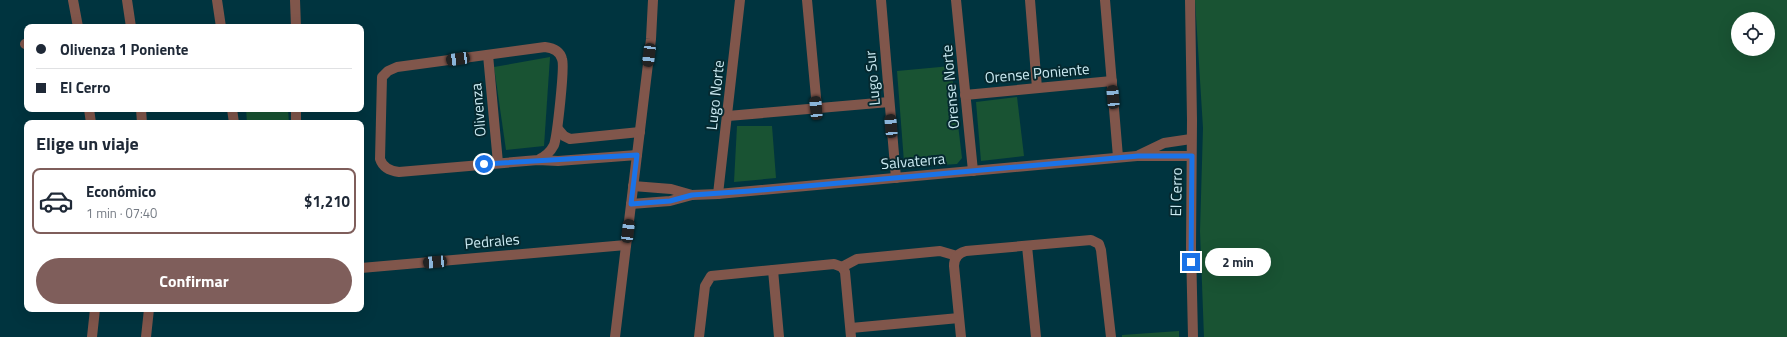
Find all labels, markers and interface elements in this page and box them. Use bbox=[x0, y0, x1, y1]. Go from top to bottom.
map controls bbox=[1731, 12, 1775, 56]
button: locate bbox=[1731, 12, 1775, 56]
text: Olivenza 1 Poniente bbox=[60, 38, 189, 61]
car bbox=[642, 42, 656, 68]
street label: Orense Norte bbox=[935, 44, 965, 130]
street label: Lugo Sur bbox=[858, 49, 886, 107]
car bbox=[445, 51, 471, 67]
street label: Orense Poniente bbox=[984, 57, 1090, 89]
street label: Lugo Norte bbox=[700, 59, 730, 131]
text: El Cerro bbox=[60, 76, 110, 99]
street label: Olivenza bbox=[464, 82, 492, 138]
car bbox=[1106, 85, 1120, 109]
car bbox=[809, 96, 823, 120]
car bbox=[884, 114, 898, 138]
text: Elige un viaje bbox=[36, 130, 139, 157]
street label: Salvaterra bbox=[880, 147, 947, 175]
route start bbox=[475, 155, 493, 173]
street label: El Cerro bbox=[1164, 167, 1188, 217]
text: Económico bbox=[86, 180, 156, 203]
icon: car bbox=[38, 183, 74, 219]
text: $1,210 bbox=[304, 190, 350, 213]
text: 1 min · 07:40 bbox=[86, 203, 157, 223]
car bbox=[621, 218, 635, 244]
street label: Pedrales bbox=[464, 227, 520, 255]
callout: 2 min bbox=[1205, 248, 1271, 276]
text: 2 min bbox=[1222, 252, 1254, 272]
route end bbox=[1182, 253, 1200, 271]
car bbox=[423, 255, 447, 269]
button: Confirmar bbox=[36, 258, 352, 304]

